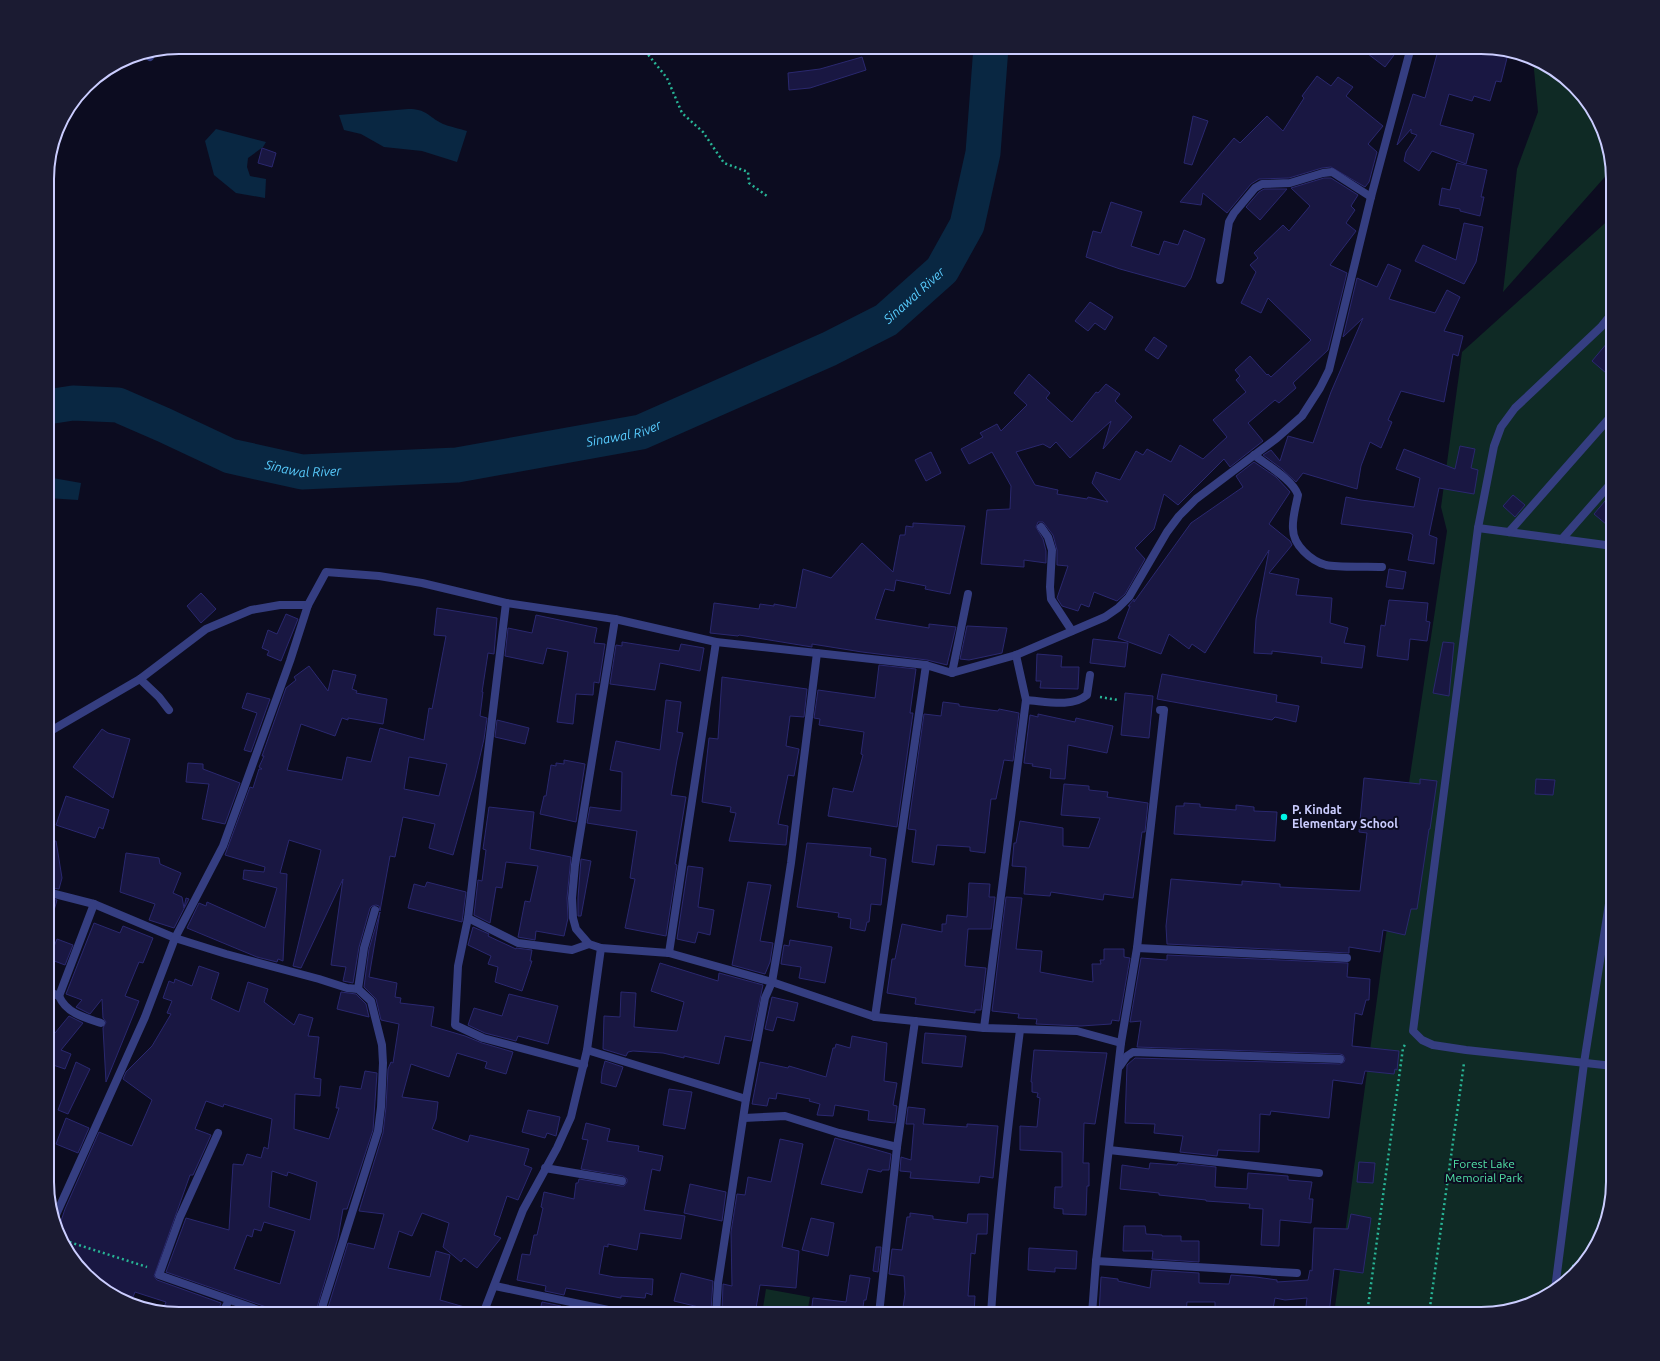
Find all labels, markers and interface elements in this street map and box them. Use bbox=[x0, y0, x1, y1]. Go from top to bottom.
water label: Sinawal River bbox=[880, 264, 948, 327]
water label: Sinawal River bbox=[584, 417, 664, 449]
water label: Sinawal River bbox=[263, 457, 343, 479]
place label: P. Kindat Elementary School bbox=[1292, 803, 1398, 830]
marker: P. Kindat Elementary School bbox=[1279, 812, 1289, 822]
park label: Forest Lake Memorial Park bbox=[1445, 1157, 1523, 1184]

